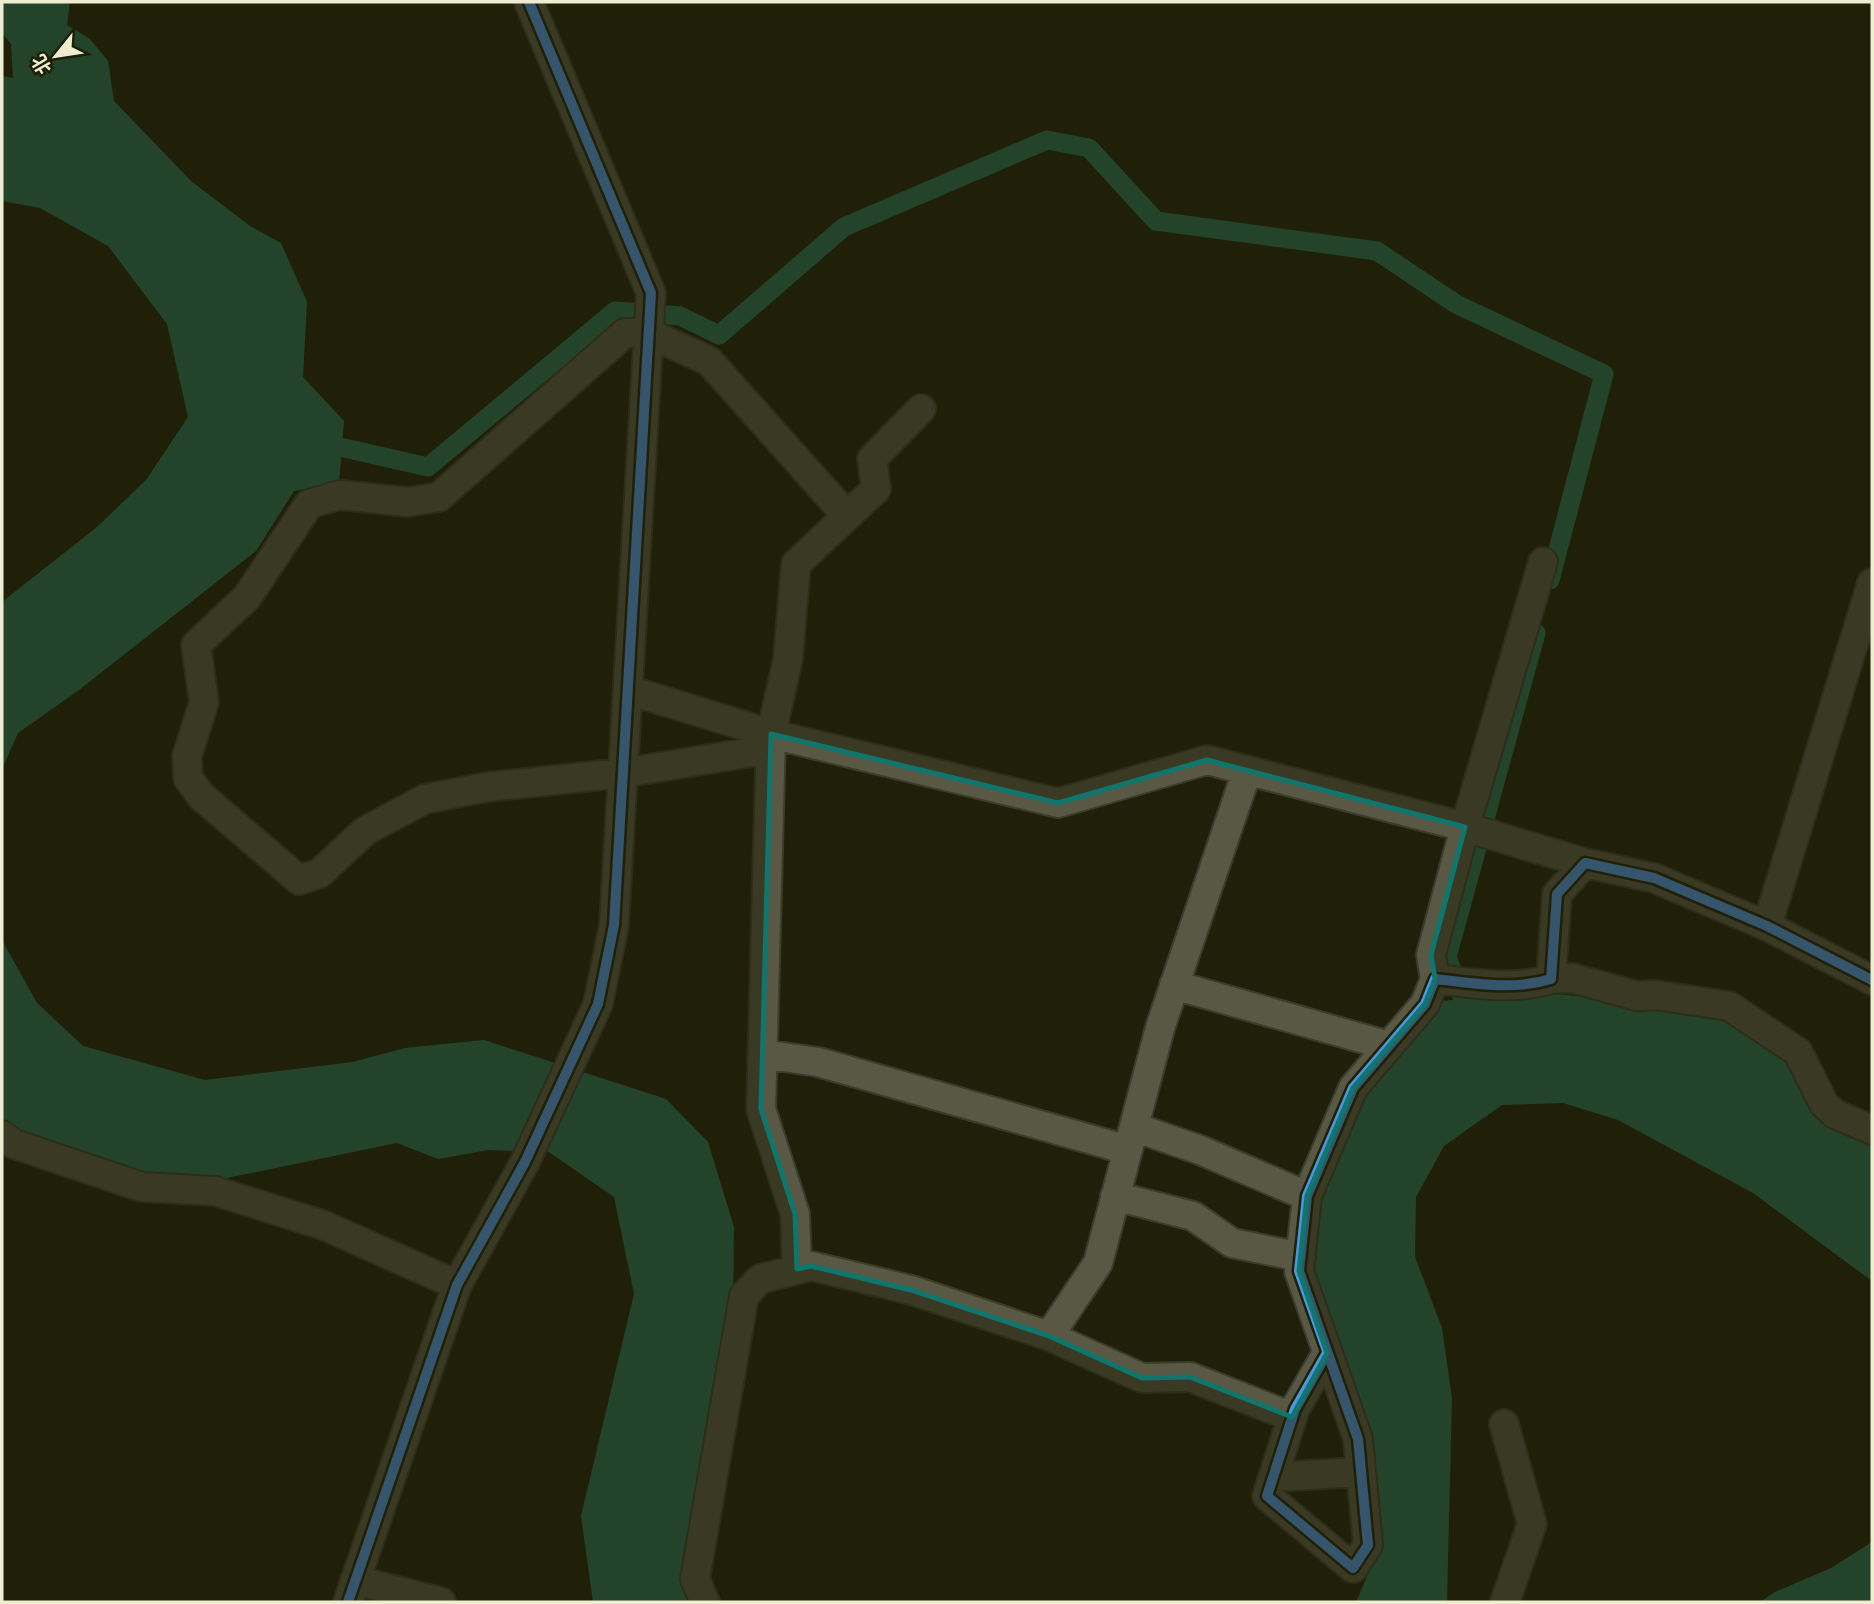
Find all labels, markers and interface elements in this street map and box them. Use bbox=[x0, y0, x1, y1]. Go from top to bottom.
north arrow bbox=[21, 21, 91, 91]
text: 北 bbox=[26, 49, 58, 79]

